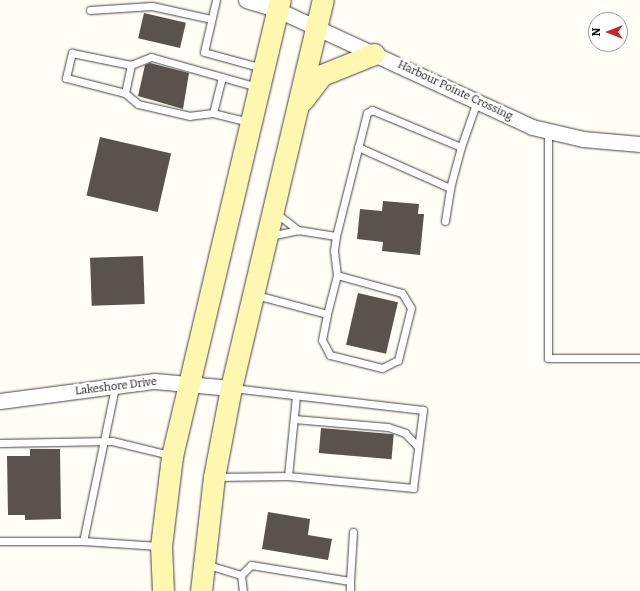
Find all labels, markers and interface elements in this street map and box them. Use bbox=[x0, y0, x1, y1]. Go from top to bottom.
north arrow bbox=[588, 12, 628, 52]
text: N bbox=[590, 28, 603, 36]
street label: Harbour Pointe Crossing bbox=[395, 59, 515, 123]
street label: Lakeshore Drive bbox=[74, 375, 158, 399]

